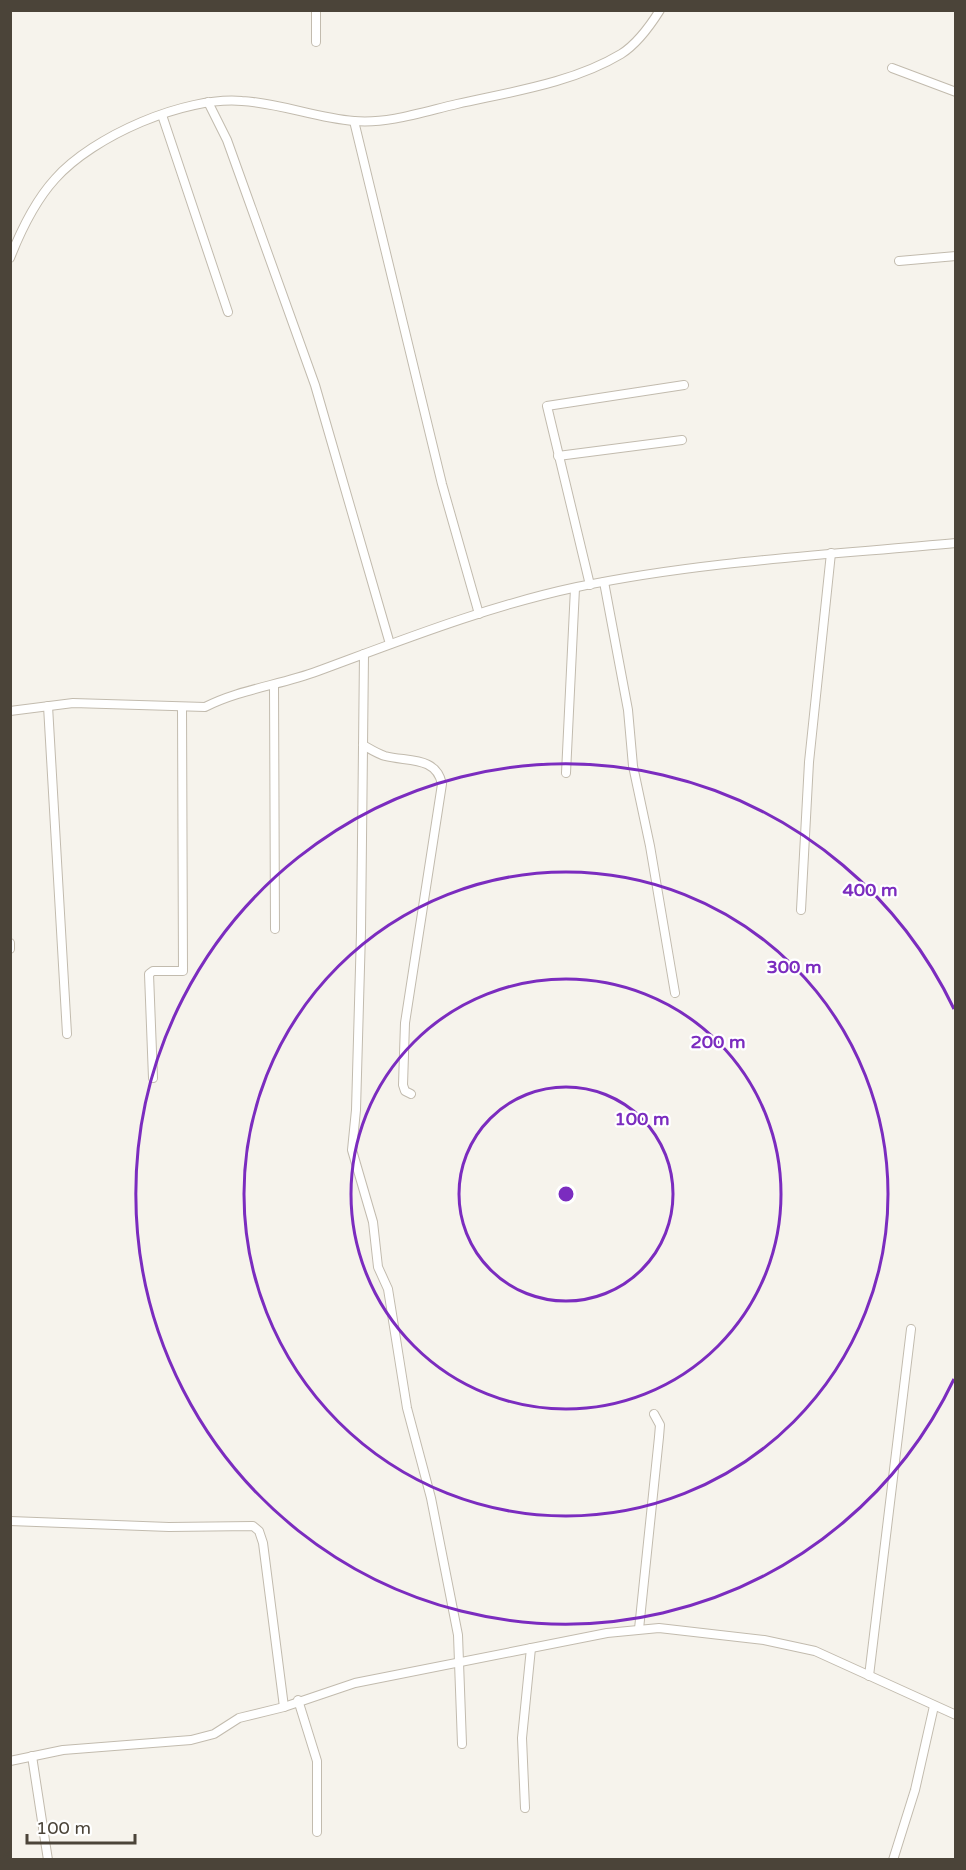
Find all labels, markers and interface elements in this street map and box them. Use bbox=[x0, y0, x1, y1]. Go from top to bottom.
text: 400 m bbox=[842, 879, 898, 901]
text: 300 m bbox=[766, 956, 822, 978]
text: 200 m bbox=[690, 1031, 746, 1053]
text: 100 m bbox=[614, 1108, 670, 1130]
centre of rings bbox=[556, 1184, 576, 1204]
scale bar bbox=[27, 1807, 135, 1845]
text: 100 m bbox=[36, 1817, 91, 1839]

